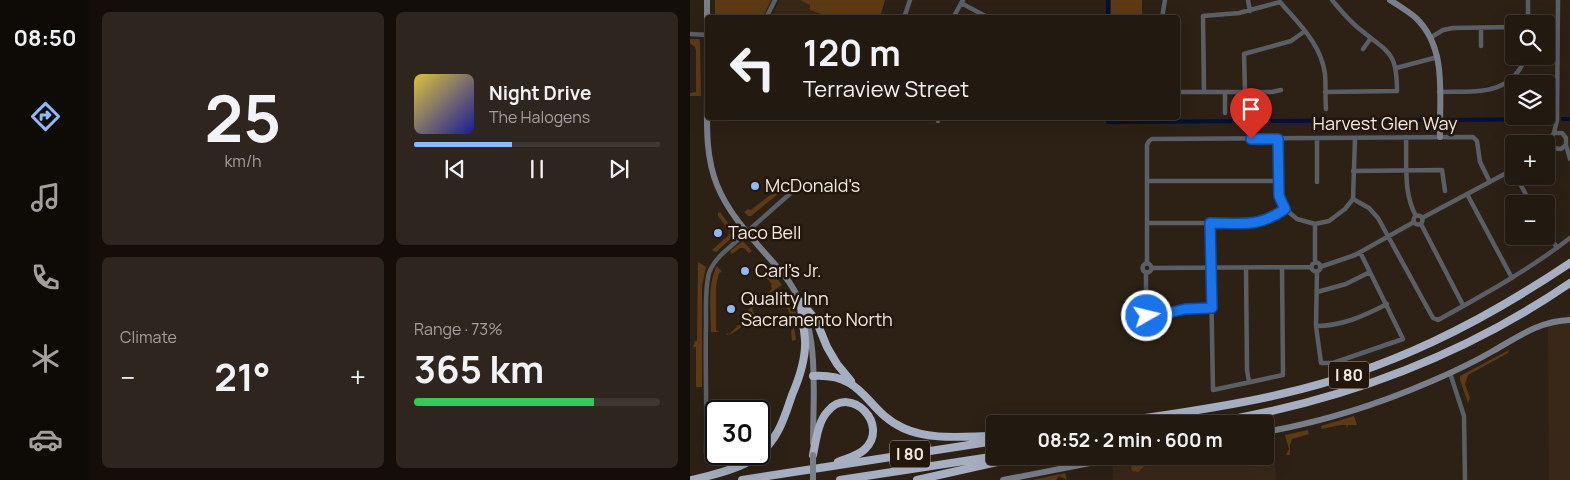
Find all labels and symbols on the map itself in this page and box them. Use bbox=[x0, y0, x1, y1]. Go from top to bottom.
pin bbox=[1230, 88, 1272, 139]
street label: Harvest Glen Way bbox=[1313, 111, 1458, 135]
place label: McDonald's bbox=[765, 173, 860, 197]
marker: McDonald's bbox=[749, 180, 761, 192]
place label: Taco Bell bbox=[728, 220, 801, 244]
marker: Taco Bell bbox=[712, 227, 724, 239]
place label: Carl's Jr. bbox=[755, 258, 822, 282]
marker: Carl's Jr. bbox=[739, 265, 751, 277]
place label: Quality Inn Sacramento North bbox=[741, 286, 893, 331]
position arrow bbox=[1120, 289, 1172, 341]
marker: Quality Inn Sacramento North bbox=[725, 303, 737, 315]
road number: I 80 bbox=[1329, 362, 1369, 388]
speed limit sign: 30 bbox=[705, 400, 770, 465]
road number: I 80 bbox=[890, 440, 930, 468]

